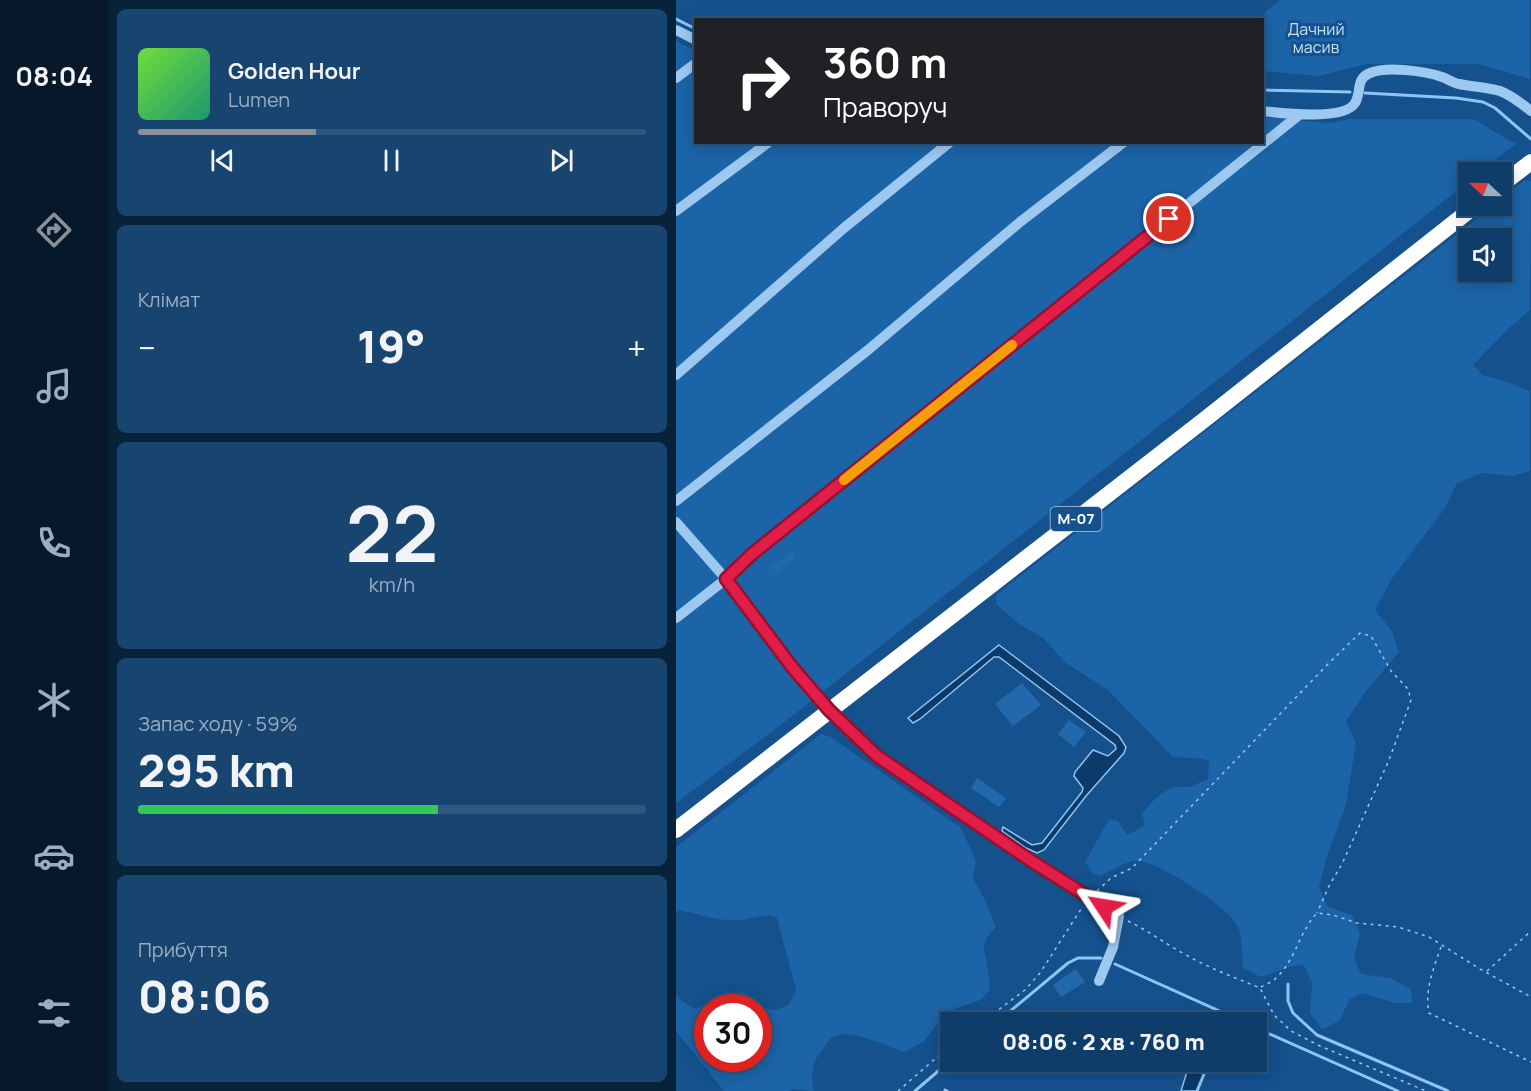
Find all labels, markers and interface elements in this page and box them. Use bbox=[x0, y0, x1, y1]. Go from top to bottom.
park label: Дачний масив bbox=[1287, 18, 1345, 58]
text: 360 m bbox=[823, 33, 947, 91]
icon: right bbox=[724, 42, 802, 120]
text: Golden Hour bbox=[228, 56, 361, 86]
text: 08:04 bbox=[15, 57, 93, 94]
text: Lumen bbox=[228, 86, 290, 113]
text: Праворуч bbox=[823, 88, 947, 125]
icon: previous bbox=[206, 144, 239, 177]
icon: pause bbox=[375, 144, 408, 177]
icon: next bbox=[545, 144, 578, 177]
north arrow bbox=[1458, 162, 1512, 216]
map controls bbox=[1458, 162, 1512, 282]
pin bbox=[1143, 193, 1194, 244]
icon: arrive bbox=[1152, 202, 1185, 235]
icon: directions bbox=[33, 209, 75, 251]
button: sound bbox=[1458, 228, 1512, 282]
text: Клімат bbox=[138, 286, 200, 313]
text: 19° bbox=[357, 315, 426, 377]
text: − bbox=[138, 325, 156, 370]
text: + bbox=[627, 325, 646, 370]
icon: music bbox=[33, 365, 75, 407]
text: 22 bbox=[346, 479, 438, 585]
road number: М-07 bbox=[1050, 507, 1102, 531]
icon: phone bbox=[33, 522, 75, 564]
text: km/h bbox=[369, 571, 415, 598]
icon: climate bbox=[33, 679, 75, 721]
text: Запас ходу · 59% bbox=[138, 710, 298, 737]
text: 295 km bbox=[138, 739, 295, 801]
icon: car bbox=[33, 835, 75, 877]
position arrow bbox=[1072, 875, 1136, 939]
text: Прибуття bbox=[138, 936, 228, 963]
text: 08:06 bbox=[138, 965, 271, 1027]
icon: filters bbox=[33, 992, 75, 1034]
speed limit sign: 30 bbox=[694, 994, 772, 1072]
text: 08:06 · 2 хв · 760 m bbox=[1002, 1027, 1205, 1057]

